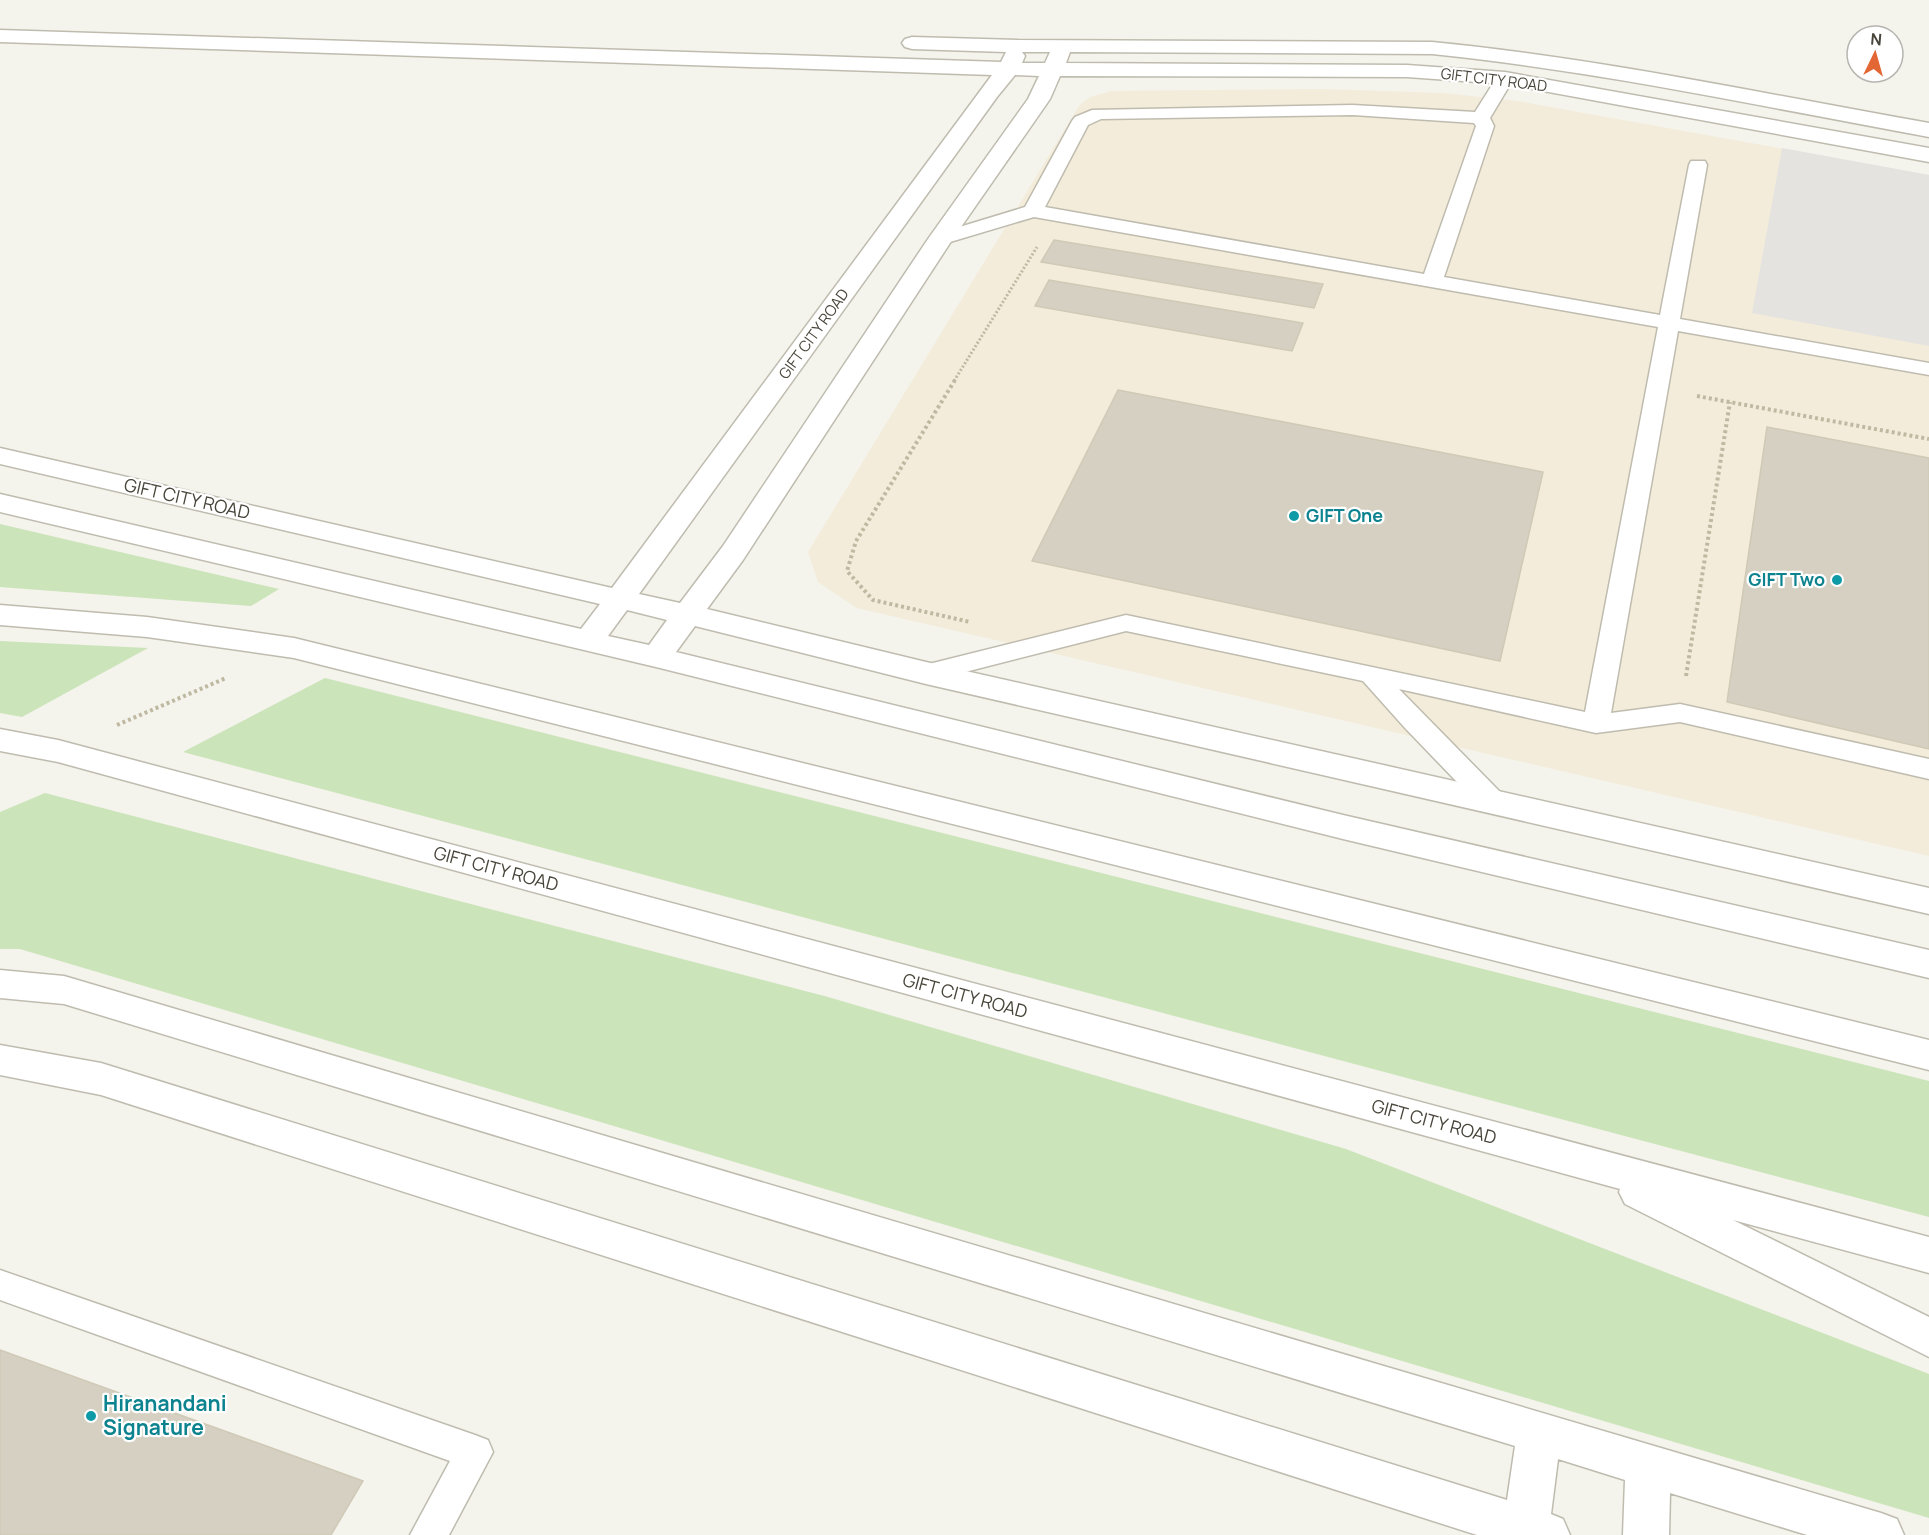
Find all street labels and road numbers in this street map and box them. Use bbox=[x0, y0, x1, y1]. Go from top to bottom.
street label: GIFT CITY ROAD bbox=[1440, 63, 1548, 96]
street label: GIFT CITY ROAD bbox=[774, 284, 854, 383]
street label: GIFT CITY ROAD bbox=[122, 472, 253, 524]
street label: GIFT CITY ROAD bbox=[431, 840, 561, 896]
street label: GIFT CITY ROAD bbox=[900, 967, 1030, 1023]
street label: GIFT CITY ROAD bbox=[1369, 1093, 1499, 1149]

